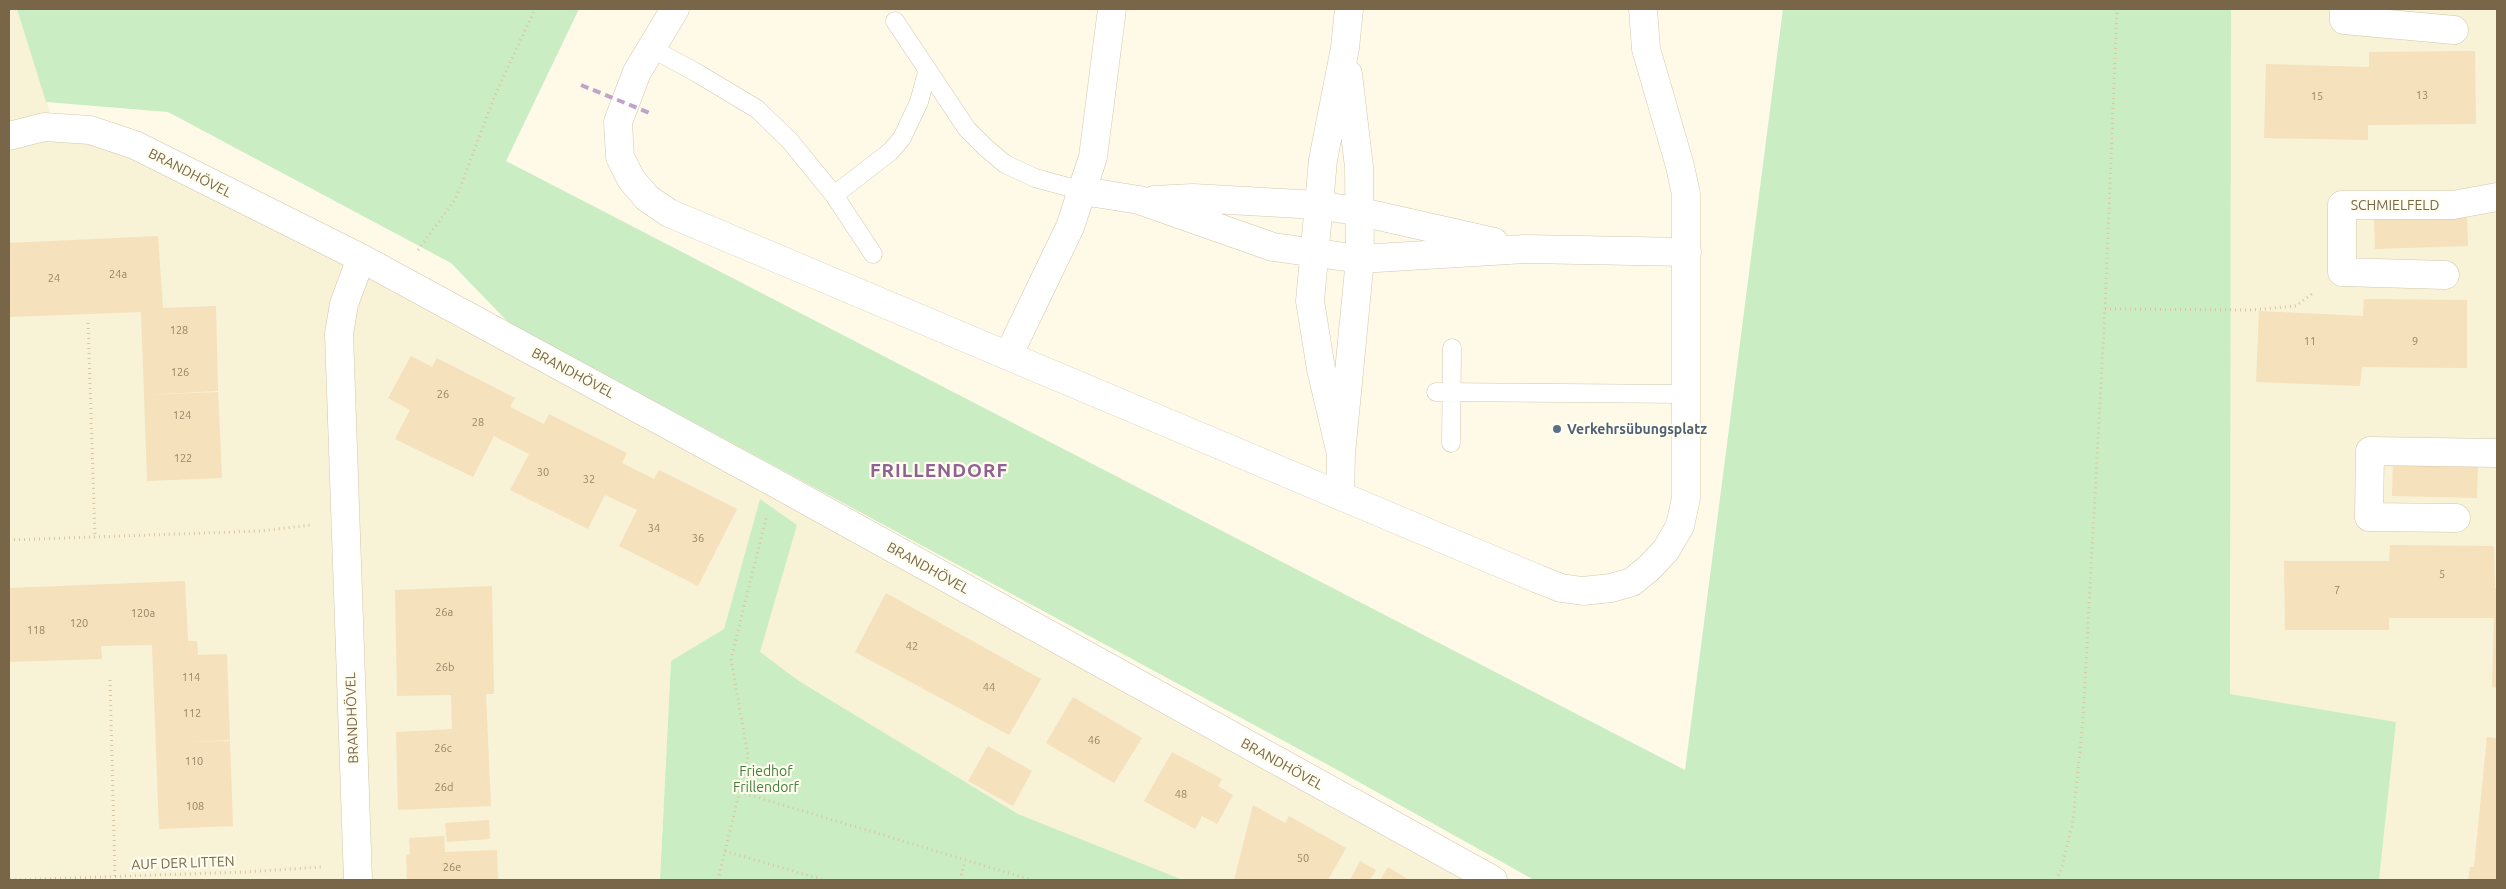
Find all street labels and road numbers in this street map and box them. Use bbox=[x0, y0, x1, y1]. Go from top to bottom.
street label: BRANDHÖVEL bbox=[145, 145, 235, 201]
street label: SCHMIELFELD bbox=[2351, 197, 2439, 213]
street label: BRANDHÖVEL bbox=[529, 344, 617, 402]
street label: BRANDHÖVEL bbox=[884, 539, 972, 597]
street label: BRANDHÖVEL bbox=[342, 672, 362, 764]
street label: BRANDHÖVEL bbox=[1238, 735, 1326, 793]
street label: AUF DER LITTEN bbox=[131, 853, 235, 873]

